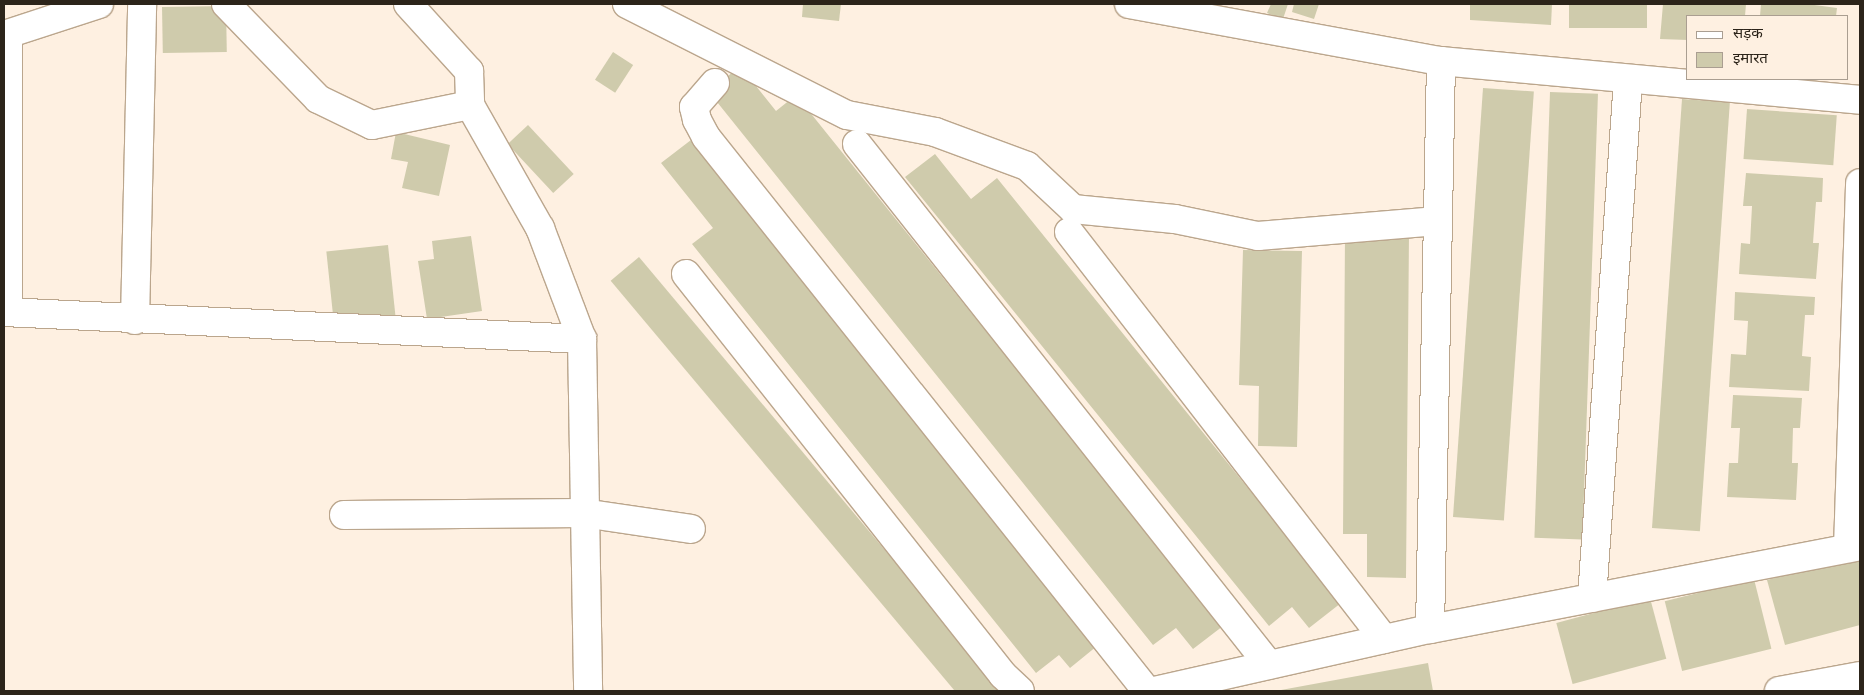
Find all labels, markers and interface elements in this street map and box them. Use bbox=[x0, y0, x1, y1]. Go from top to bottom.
legend bbox=[1686, 15, 1849, 80]
text: सड़क bbox=[1733, 26, 1763, 41]
text: इमारत bbox=[1733, 51, 1768, 66]

